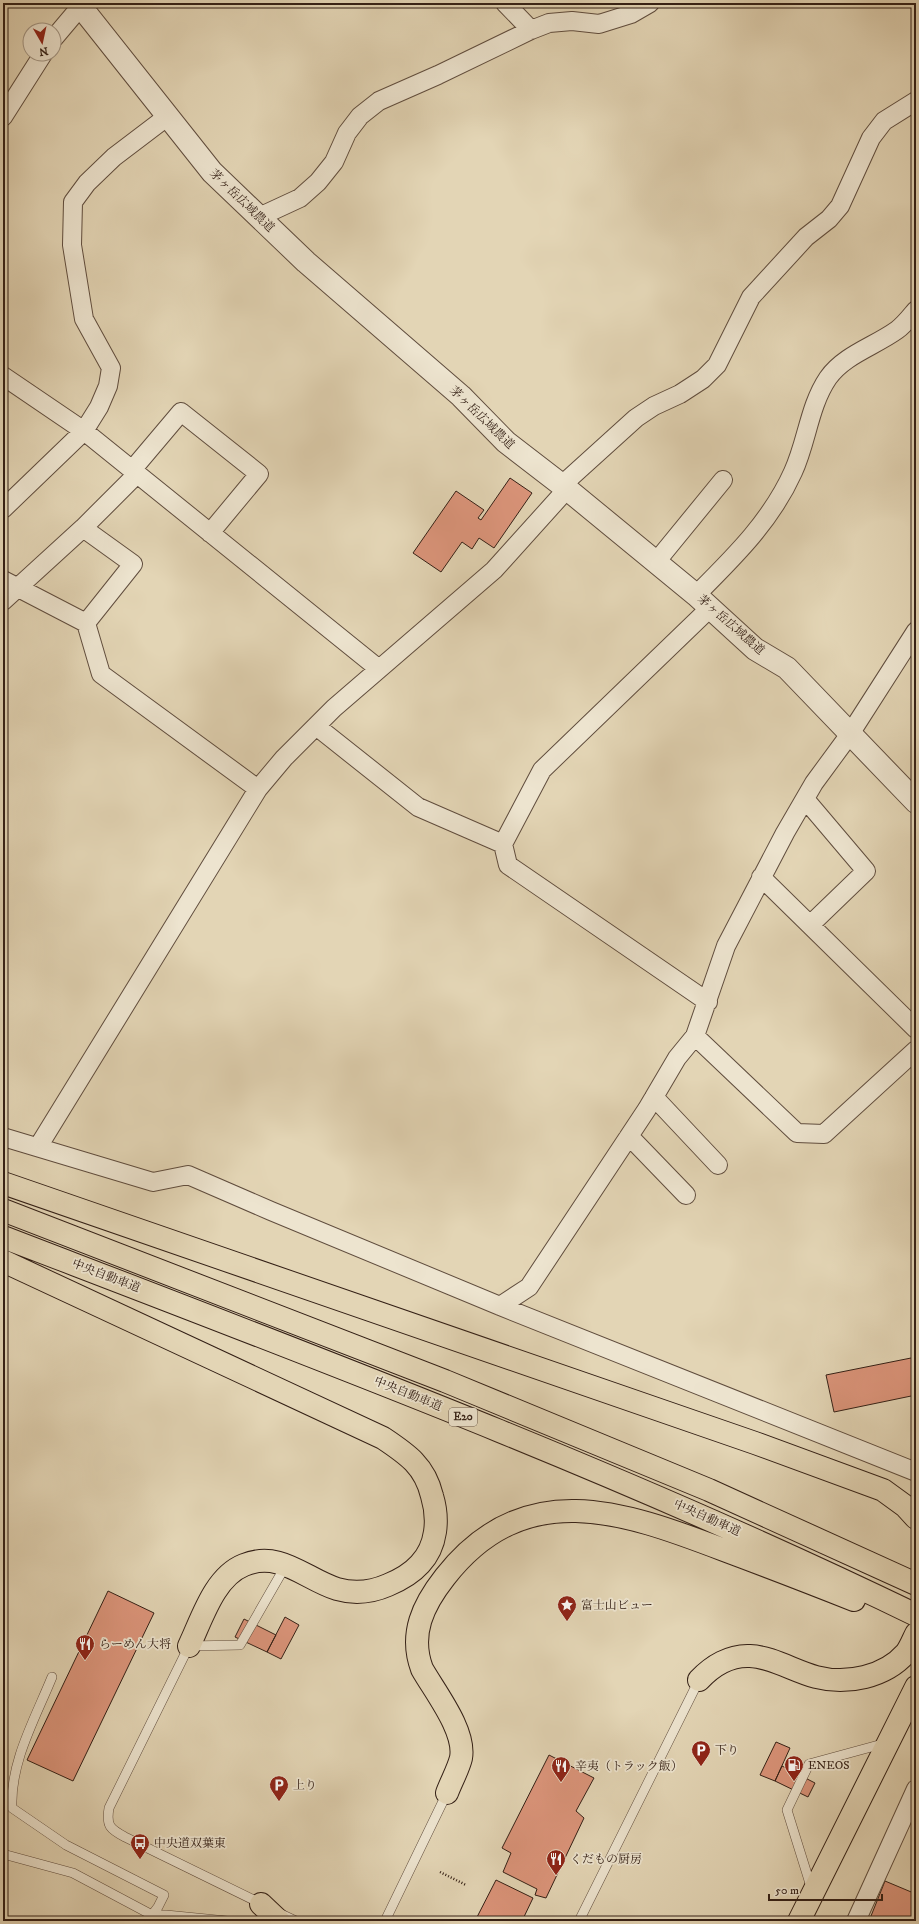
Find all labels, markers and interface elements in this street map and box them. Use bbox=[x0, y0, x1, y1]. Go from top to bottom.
north arrow bbox=[22, 22, 62, 62]
text: N bbox=[38, 43, 49, 59]
street label: 茅ヶ岳広域農道 bbox=[207, 166, 277, 236]
street label: 茅ヶ岳広域農道 bbox=[447, 383, 517, 453]
street label: 茅ヶ岳広域農道 bbox=[694, 592, 768, 658]
street label: 中央自動車道 bbox=[70, 1256, 142, 1296]
street label: 中央自動車道 bbox=[372, 1374, 444, 1414]
road number: E20 bbox=[449, 1408, 477, 1426]
street label: 中央自動車道 bbox=[671, 1497, 743, 1539]
place icon: 富士山ビュー bbox=[556, 1594, 578, 1622]
place label: 富士山ビュー bbox=[581, 1598, 653, 1613]
restaurant icon: らーめん大将 bbox=[74, 1633, 96, 1661]
place label: らーめん大将 bbox=[99, 1637, 171, 1652]
parking icon: 下り bbox=[690, 1739, 712, 1767]
place label: 下り bbox=[715, 1743, 739, 1758]
fuel station icon: ENEOS bbox=[783, 1754, 805, 1782]
restaurant icon: 辛夷（トラック飯） bbox=[550, 1755, 572, 1783]
place label: ENEOS bbox=[808, 1758, 850, 1773]
place label: 辛夷（トラック飯） bbox=[575, 1759, 683, 1774]
parking icon: 上り bbox=[268, 1774, 290, 1802]
place label: 上り bbox=[293, 1778, 317, 1793]
bus stop icon: 中央道双葉東 bbox=[129, 1832, 151, 1860]
place label: 中央道双葉東 bbox=[154, 1836, 226, 1851]
restaurant icon: くだもの厨房 bbox=[545, 1848, 567, 1876]
place label: くだもの厨房 bbox=[570, 1852, 642, 1867]
scale bar bbox=[769, 1876, 882, 1902]
text: 50 m bbox=[775, 1883, 799, 1898]

